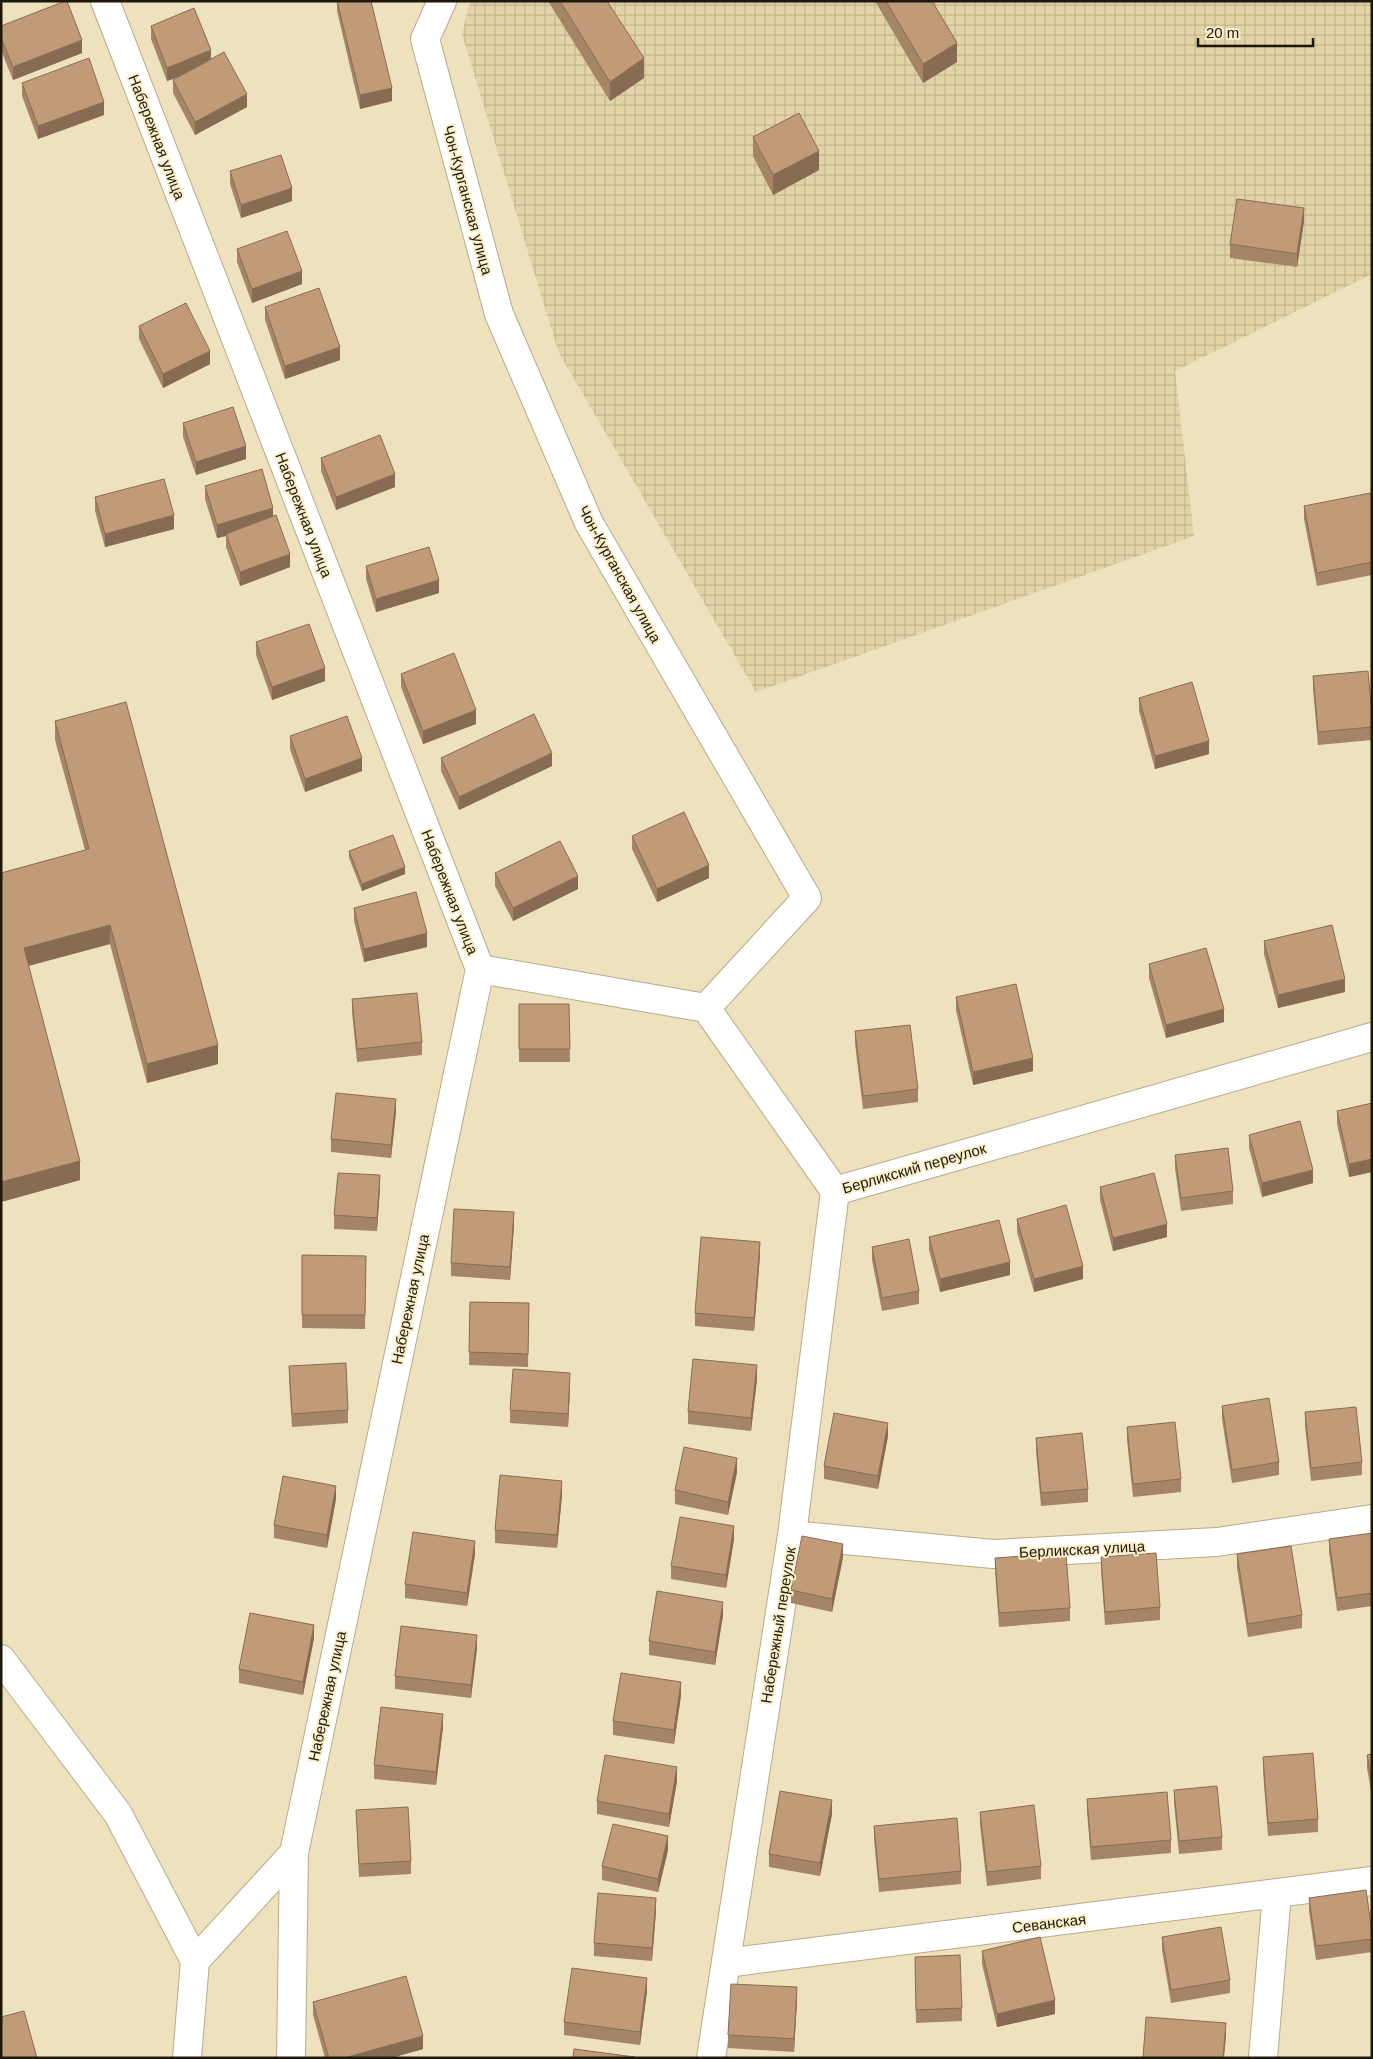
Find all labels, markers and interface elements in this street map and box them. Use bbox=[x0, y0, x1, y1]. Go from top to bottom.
scale bar bbox=[1198, 15, 1313, 47]
text: 20 m bbox=[1206, 24, 1239, 41]
street label: Набережная улица bbox=[125, 72, 189, 203]
street label: Чон-Курганская улица bbox=[440, 123, 496, 277]
street label: Набережная улица bbox=[272, 450, 336, 581]
street label: Чон-Курганская улица bbox=[575, 503, 665, 646]
street label: Набережная улица bbox=[418, 827, 482, 958]
street label: Берликский переулок bbox=[840, 1139, 988, 1197]
street label: Набережная улица bbox=[388, 1232, 432, 1366]
street label: Берликская улица bbox=[1019, 1537, 1146, 1561]
street label: Набережный переулок bbox=[757, 1545, 799, 1704]
street label: Набережная улица bbox=[305, 1629, 349, 1763]
street label: Севанская bbox=[1011, 1910, 1087, 1936]

